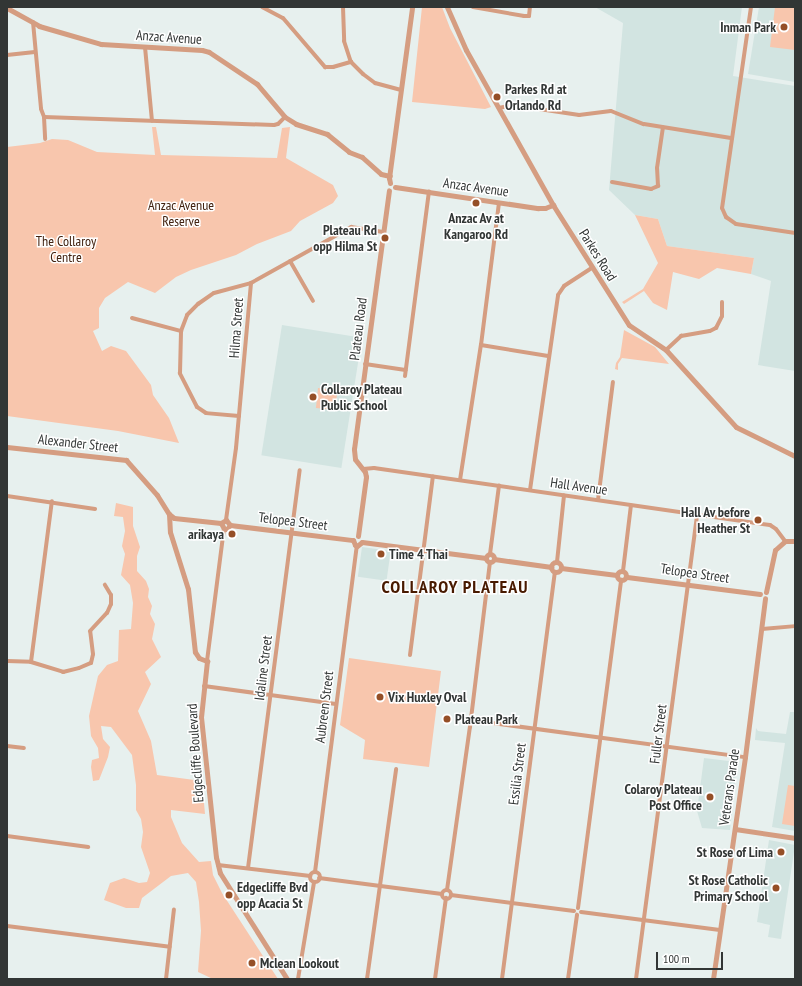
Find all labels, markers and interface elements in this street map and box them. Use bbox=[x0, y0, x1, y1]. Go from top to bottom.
place label: Inman Park bbox=[720, 19, 776, 35]
marker: Inman Park bbox=[779, 22, 789, 32]
street label: Anzac Avenue bbox=[135, 26, 203, 48]
place label: Parkes Rd at Orlando Rd bbox=[505, 81, 567, 114]
marker: Parkes Rd at Orlando Rd bbox=[492, 92, 502, 102]
street label: Anzac Avenue bbox=[442, 174, 510, 200]
park label: Anzac Avenue Reserve bbox=[148, 197, 214, 230]
marker: Anzac Av at Kangaroo Rd bbox=[471, 198, 481, 208]
place label: Anzac Av at Kangaroo Rd bbox=[444, 210, 508, 242]
place label: Plateau Rd opp Hilma St bbox=[313, 222, 377, 254]
street label: Parkes Road bbox=[576, 226, 620, 284]
park label: The Collaroy Centre bbox=[36, 233, 96, 266]
marker: Plateau Rd opp Hilma St bbox=[380, 233, 390, 243]
street label: Hilma Street bbox=[226, 297, 246, 359]
street label: Plateau Road bbox=[346, 297, 370, 361]
place label: Collaroy Plateau Public School bbox=[321, 381, 402, 414]
marker: Collaroy Plateau Public School bbox=[308, 392, 318, 402]
street label: Alexander Street bbox=[37, 430, 119, 456]
street label: Hall Avenue bbox=[549, 474, 609, 498]
place label: Hall Av before Heather St bbox=[680, 504, 750, 536]
street label: Telopea Street bbox=[258, 508, 328, 534]
marker: Hall Av before Heather St bbox=[753, 515, 763, 525]
place label: arikaya bbox=[188, 526, 224, 542]
marker: arikaya bbox=[227, 529, 237, 539]
place label: Time 4 Thai bbox=[389, 546, 448, 562]
marker: Time 4 Thai bbox=[376, 549, 386, 559]
street label: Telopea Street bbox=[660, 560, 730, 586]
district label: COLLAROY PLATEAU bbox=[381, 576, 529, 598]
street label: Idaline Street bbox=[251, 635, 275, 701]
street label: Aubreen Street bbox=[311, 670, 337, 744]
place label: Vix Huxley Oval bbox=[388, 689, 467, 705]
marker: Vix Huxley Oval bbox=[375, 692, 385, 702]
street label: Edgecliffe Boulevard bbox=[183, 703, 207, 803]
street label: Fuller Street bbox=[646, 703, 670, 765]
place label: Plateau Park bbox=[455, 711, 518, 727]
marker: Plateau Park bbox=[442, 714, 452, 724]
street label: Essilia Street bbox=[505, 742, 529, 806]
street label: Veterans Parade bbox=[715, 748, 743, 826]
place label: Colaroy Plateau Post Office bbox=[624, 781, 702, 814]
marker: Colaroy Plateau Post Office bbox=[705, 792, 715, 802]
place label: St Rose of Lima bbox=[697, 844, 773, 860]
marker: St Rose of Lima bbox=[776, 847, 786, 857]
place label: St Rose Catholic Primary School bbox=[688, 872, 768, 904]
place label: Edgecliffe Bvd opp Acacia St bbox=[237, 879, 308, 912]
marker: St Rose Catholic Primary School bbox=[771, 883, 781, 893]
marker: Edgecliffe Bvd opp Acacia St bbox=[224, 890, 234, 900]
scale bar bbox=[658, 944, 725, 970]
text: 100 m bbox=[663, 951, 690, 966]
place label: Mclean Lookout bbox=[260, 955, 339, 971]
marker: Mclean Lookout bbox=[247, 958, 257, 968]

